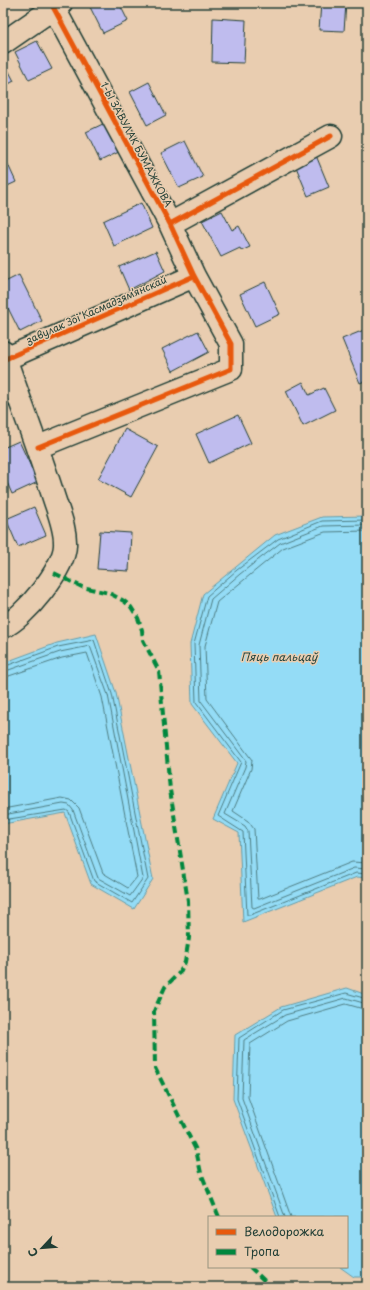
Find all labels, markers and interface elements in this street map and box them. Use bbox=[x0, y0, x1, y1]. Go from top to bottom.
street label: 1-Ы ЗАВУЛАК БУМАЖКОВА bbox=[98, 79, 176, 209]
street label: завулак Зоі Касмадзямʼянскай bbox=[23, 271, 169, 348]
water label: Пяць пальцаў bbox=[241, 648, 319, 665]
legend bbox=[208, 1216, 348, 1268]
text: Велодорожка bbox=[244, 1222, 324, 1240]
north arrow bbox=[22, 1228, 62, 1268]
text: Тропа bbox=[244, 1242, 280, 1260]
text: С bbox=[23, 1245, 42, 1260]

